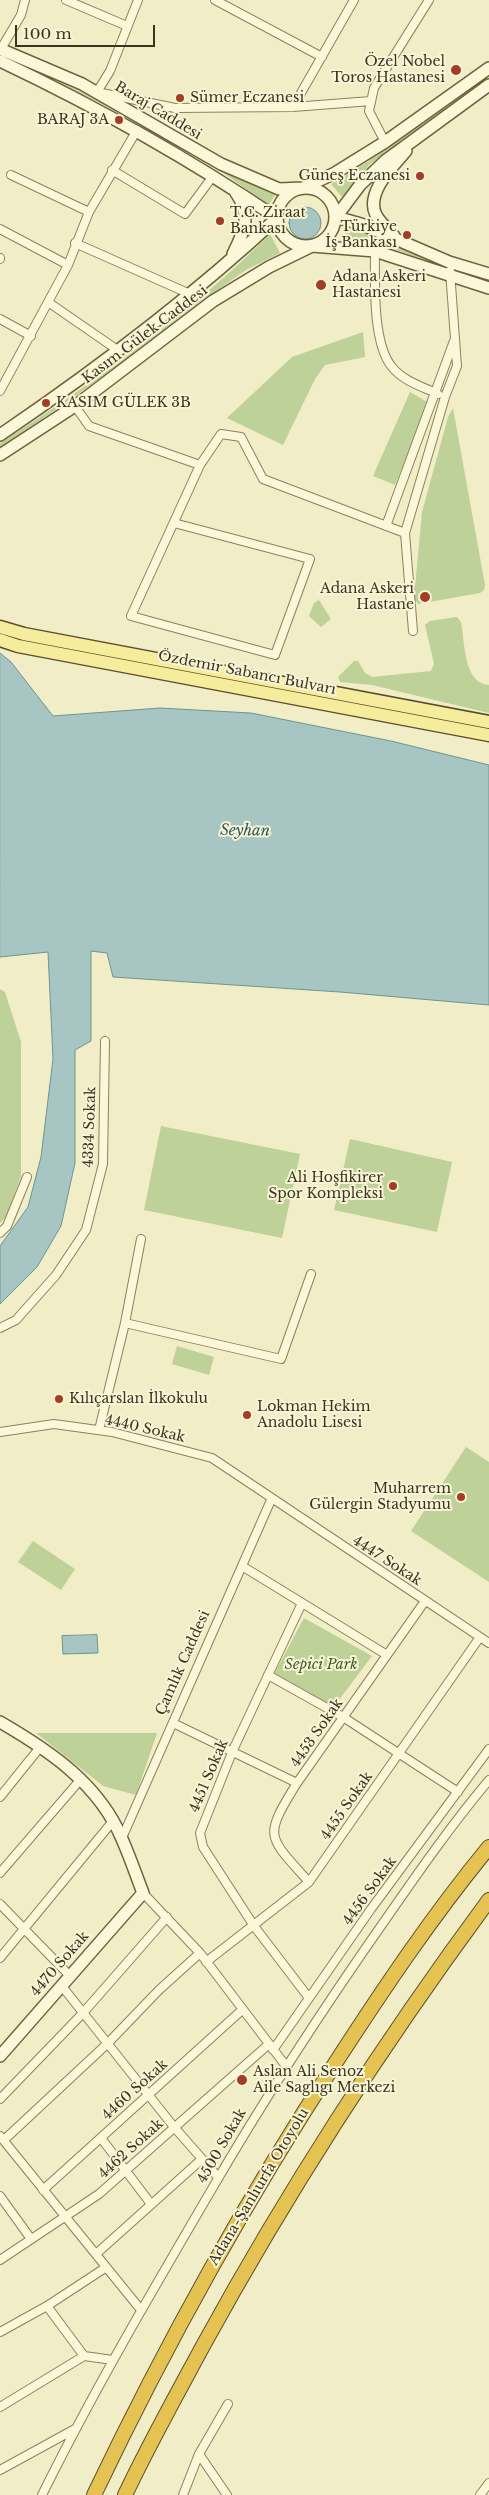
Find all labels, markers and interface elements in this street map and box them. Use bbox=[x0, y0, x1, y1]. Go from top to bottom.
scale bar bbox=[18, 15, 158, 47]
text: 100 m bbox=[23, 24, 72, 43]
place label: Özel Nobel Toros Hastanesi bbox=[331, 54, 445, 86]
marker: Özel Nobel Toros Hastanesi bbox=[449, 63, 463, 77]
street label: Baraj Caddesi bbox=[112, 79, 204, 143]
place label: Sümer Eczanesi bbox=[190, 90, 304, 106]
marker: Sümer Eczanesi bbox=[174, 92, 186, 104]
place label: BARAJ 3A bbox=[37, 112, 109, 128]
marker: BARAJ 3A bbox=[113, 114, 125, 126]
place label: Güneş Eczanesi bbox=[298, 168, 410, 184]
marker: Güneş Eczanesi bbox=[414, 170, 426, 182]
place label: T.C. Ziraat Bankası bbox=[230, 205, 306, 238]
marker: T.C. Ziraat Bankası bbox=[214, 215, 226, 227]
place label: Türkiye İş Bankası bbox=[325, 219, 397, 252]
marker: Türkiye İş Bankası bbox=[401, 229, 413, 241]
place label: Adana Askeri Hastanesi bbox=[332, 269, 426, 302]
marker: Adana Askeri Hastanesi bbox=[314, 278, 328, 292]
street label: Kasım Gülek Caddesi bbox=[79, 282, 211, 388]
place label: KASIM GÜLEK 3B bbox=[56, 395, 191, 411]
marker: KASIM GÜLEK 3B bbox=[40, 397, 52, 409]
place label: Adana Askeri Hastane bbox=[320, 581, 414, 614]
marker: Adana Askeri Hastane bbox=[418, 590, 432, 604]
street label: Özdemir Sabancı Bulvarı bbox=[157, 648, 337, 698]
water label: Seyhan bbox=[220, 822, 270, 840]
street label: 4334 Sokak bbox=[80, 1086, 100, 1168]
place label: Ali Hoşfikirer Spor Kompleksi bbox=[268, 1170, 383, 1202]
marker: Ali Hoşfikirer Spor Kompleksi bbox=[387, 1180, 399, 1192]
place label: Kılıçarslan İlkokulu bbox=[69, 1391, 208, 1407]
marker: Kılıçarslan İlkokulu bbox=[53, 1393, 65, 1405]
place label: Lokman Hekim Anadolu Lisesi bbox=[257, 1399, 370, 1431]
marker: Lokman Hekim Anadolu Lisesi bbox=[241, 1409, 253, 1421]
street label: 4440 Sokak bbox=[103, 1412, 187, 1446]
place label: Muharrem Gülergin Stadyumu bbox=[309, 1481, 451, 1514]
marker: Muharrem Gülergin Stadyumu bbox=[455, 1491, 467, 1503]
street label: 4447 Sokak bbox=[349, 1532, 425, 1590]
street label: Çamlık Caddesi bbox=[152, 1608, 214, 1718]
park label: Sepici Park bbox=[285, 1657, 357, 1673]
street label: 4453 Sokak bbox=[287, 1695, 347, 1771]
street label: 4451 Sokak bbox=[186, 1737, 232, 1815]
street label: 4455 Sokak bbox=[317, 1769, 377, 1843]
street label: 4456 Sokak bbox=[340, 1853, 400, 1929]
street label: 4470 Sokak bbox=[27, 1928, 93, 2000]
street label: 4460 Sokak bbox=[99, 2056, 171, 2124]
place label: Aslan Ali Senoz Aile Saglıgı Merkezi bbox=[253, 2064, 395, 2096]
marker: Aslan Ali Senoz Aile Saglıgı Merkezi bbox=[235, 2073, 249, 2087]
street label: Adana-Şanlıurfa Otoyolu bbox=[205, 2105, 313, 2269]
street label: 4500 Sokak bbox=[194, 2106, 250, 2186]
street label: 4462 Sokak bbox=[95, 2116, 167, 2182]

